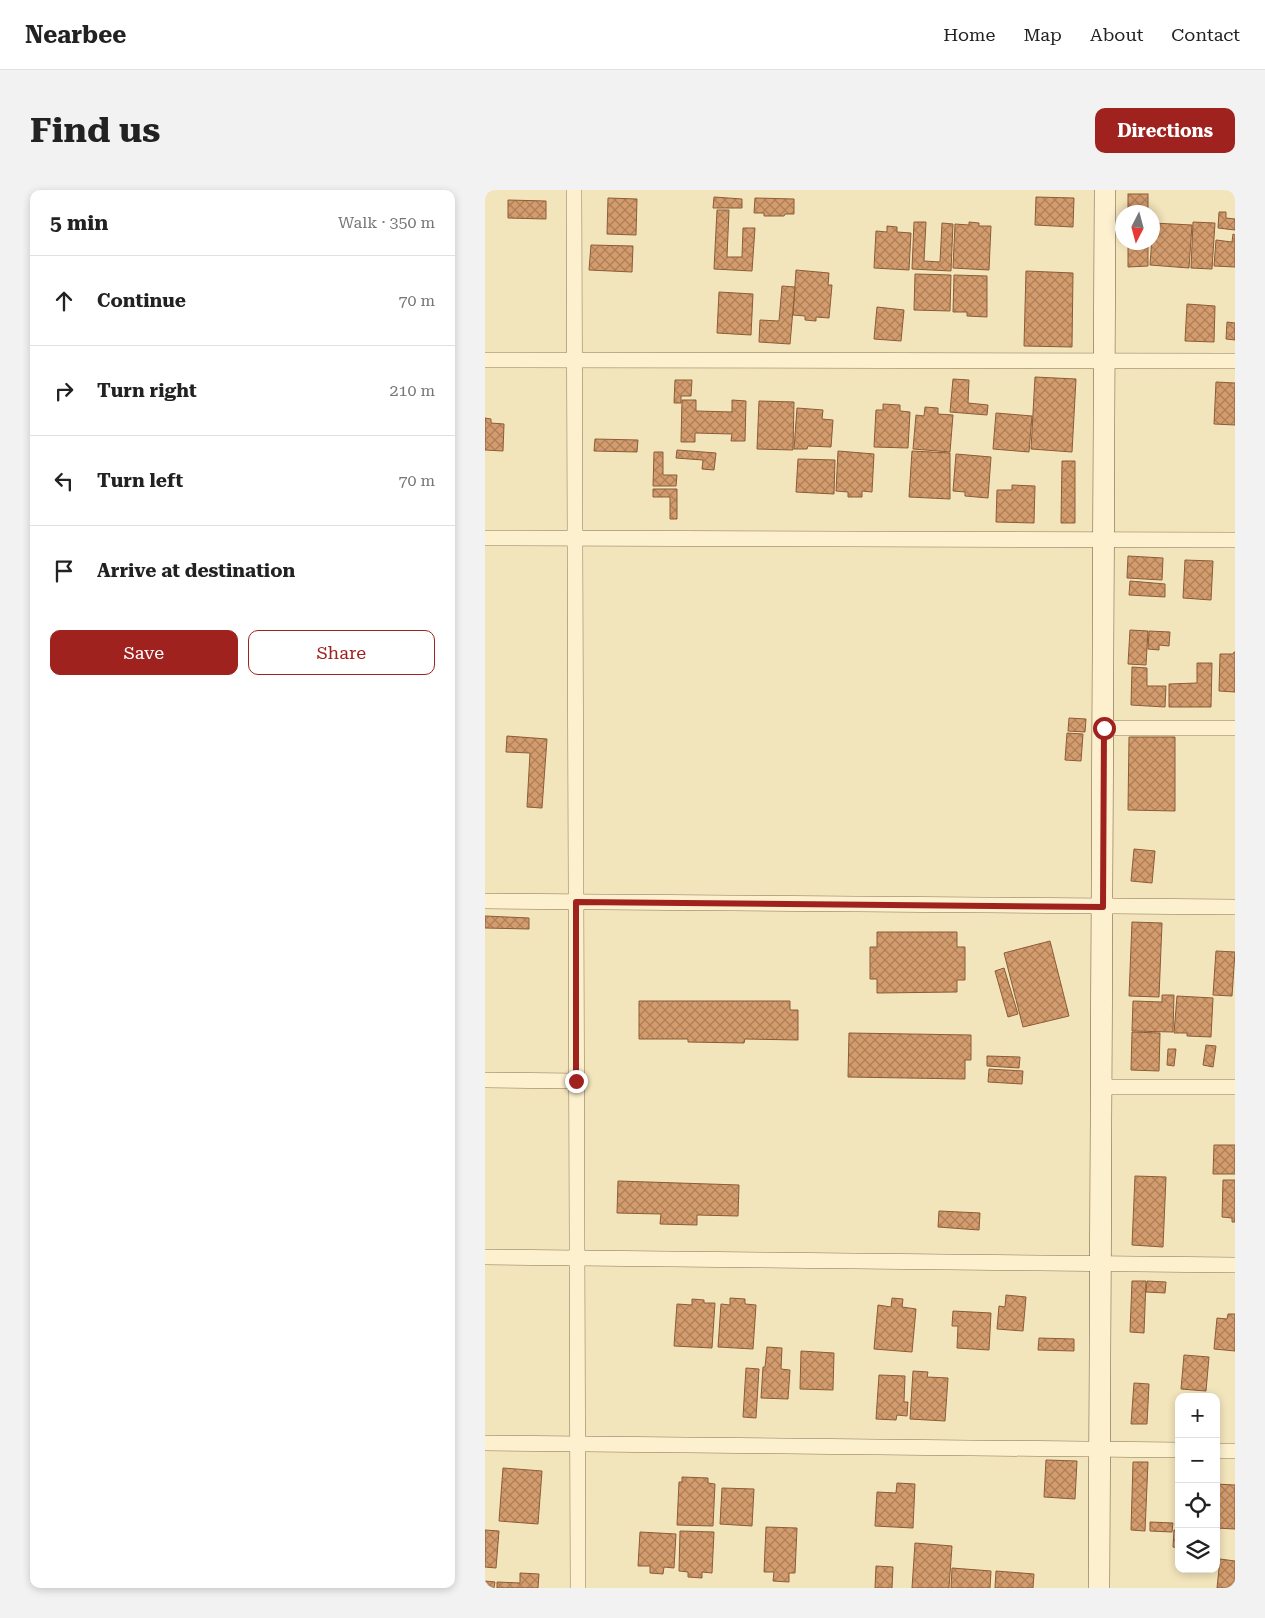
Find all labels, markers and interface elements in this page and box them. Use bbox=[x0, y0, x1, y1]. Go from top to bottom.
text: Nearbee bbox=[25, 21, 126, 49]
text: Home bbox=[943, 24, 995, 45]
text: Map bbox=[1023, 24, 1062, 45]
text: About bbox=[1090, 24, 1143, 45]
text: Contact bbox=[1171, 24, 1240, 45]
button: Directions bbox=[1095, 108, 1235, 153]
text: Find us bbox=[30, 110, 160, 151]
north arrow bbox=[1115, 205, 1160, 250]
text: 5 min bbox=[50, 211, 108, 235]
text: Walk · 350 m bbox=[338, 213, 435, 232]
icon: ahead bbox=[50, 287, 78, 315]
text: Continue bbox=[97, 289, 186, 312]
text: 70 m bbox=[398, 291, 435, 310]
icon: right bbox=[50, 377, 78, 405]
text: Turn right bbox=[97, 379, 197, 402]
text: 210 m bbox=[389, 381, 435, 400]
icon: left bbox=[50, 467, 78, 495]
text: Turn left bbox=[97, 469, 183, 492]
text: 70 m bbox=[398, 471, 435, 490]
icon: arrive bbox=[50, 557, 78, 585]
text: Arrive at destination bbox=[97, 559, 295, 582]
button: Save bbox=[50, 630, 238, 675]
button: Share bbox=[248, 630, 435, 675]
route start bbox=[1093, 717, 1116, 740]
route end bbox=[565, 1070, 588, 1093]
map controls bbox=[1175, 1393, 1220, 1573]
button: + bbox=[1175, 1393, 1220, 1438]
button: − bbox=[1175, 1438, 1220, 1483]
button: locate bbox=[1175, 1483, 1220, 1528]
button: layers bbox=[1175, 1528, 1220, 1573]

